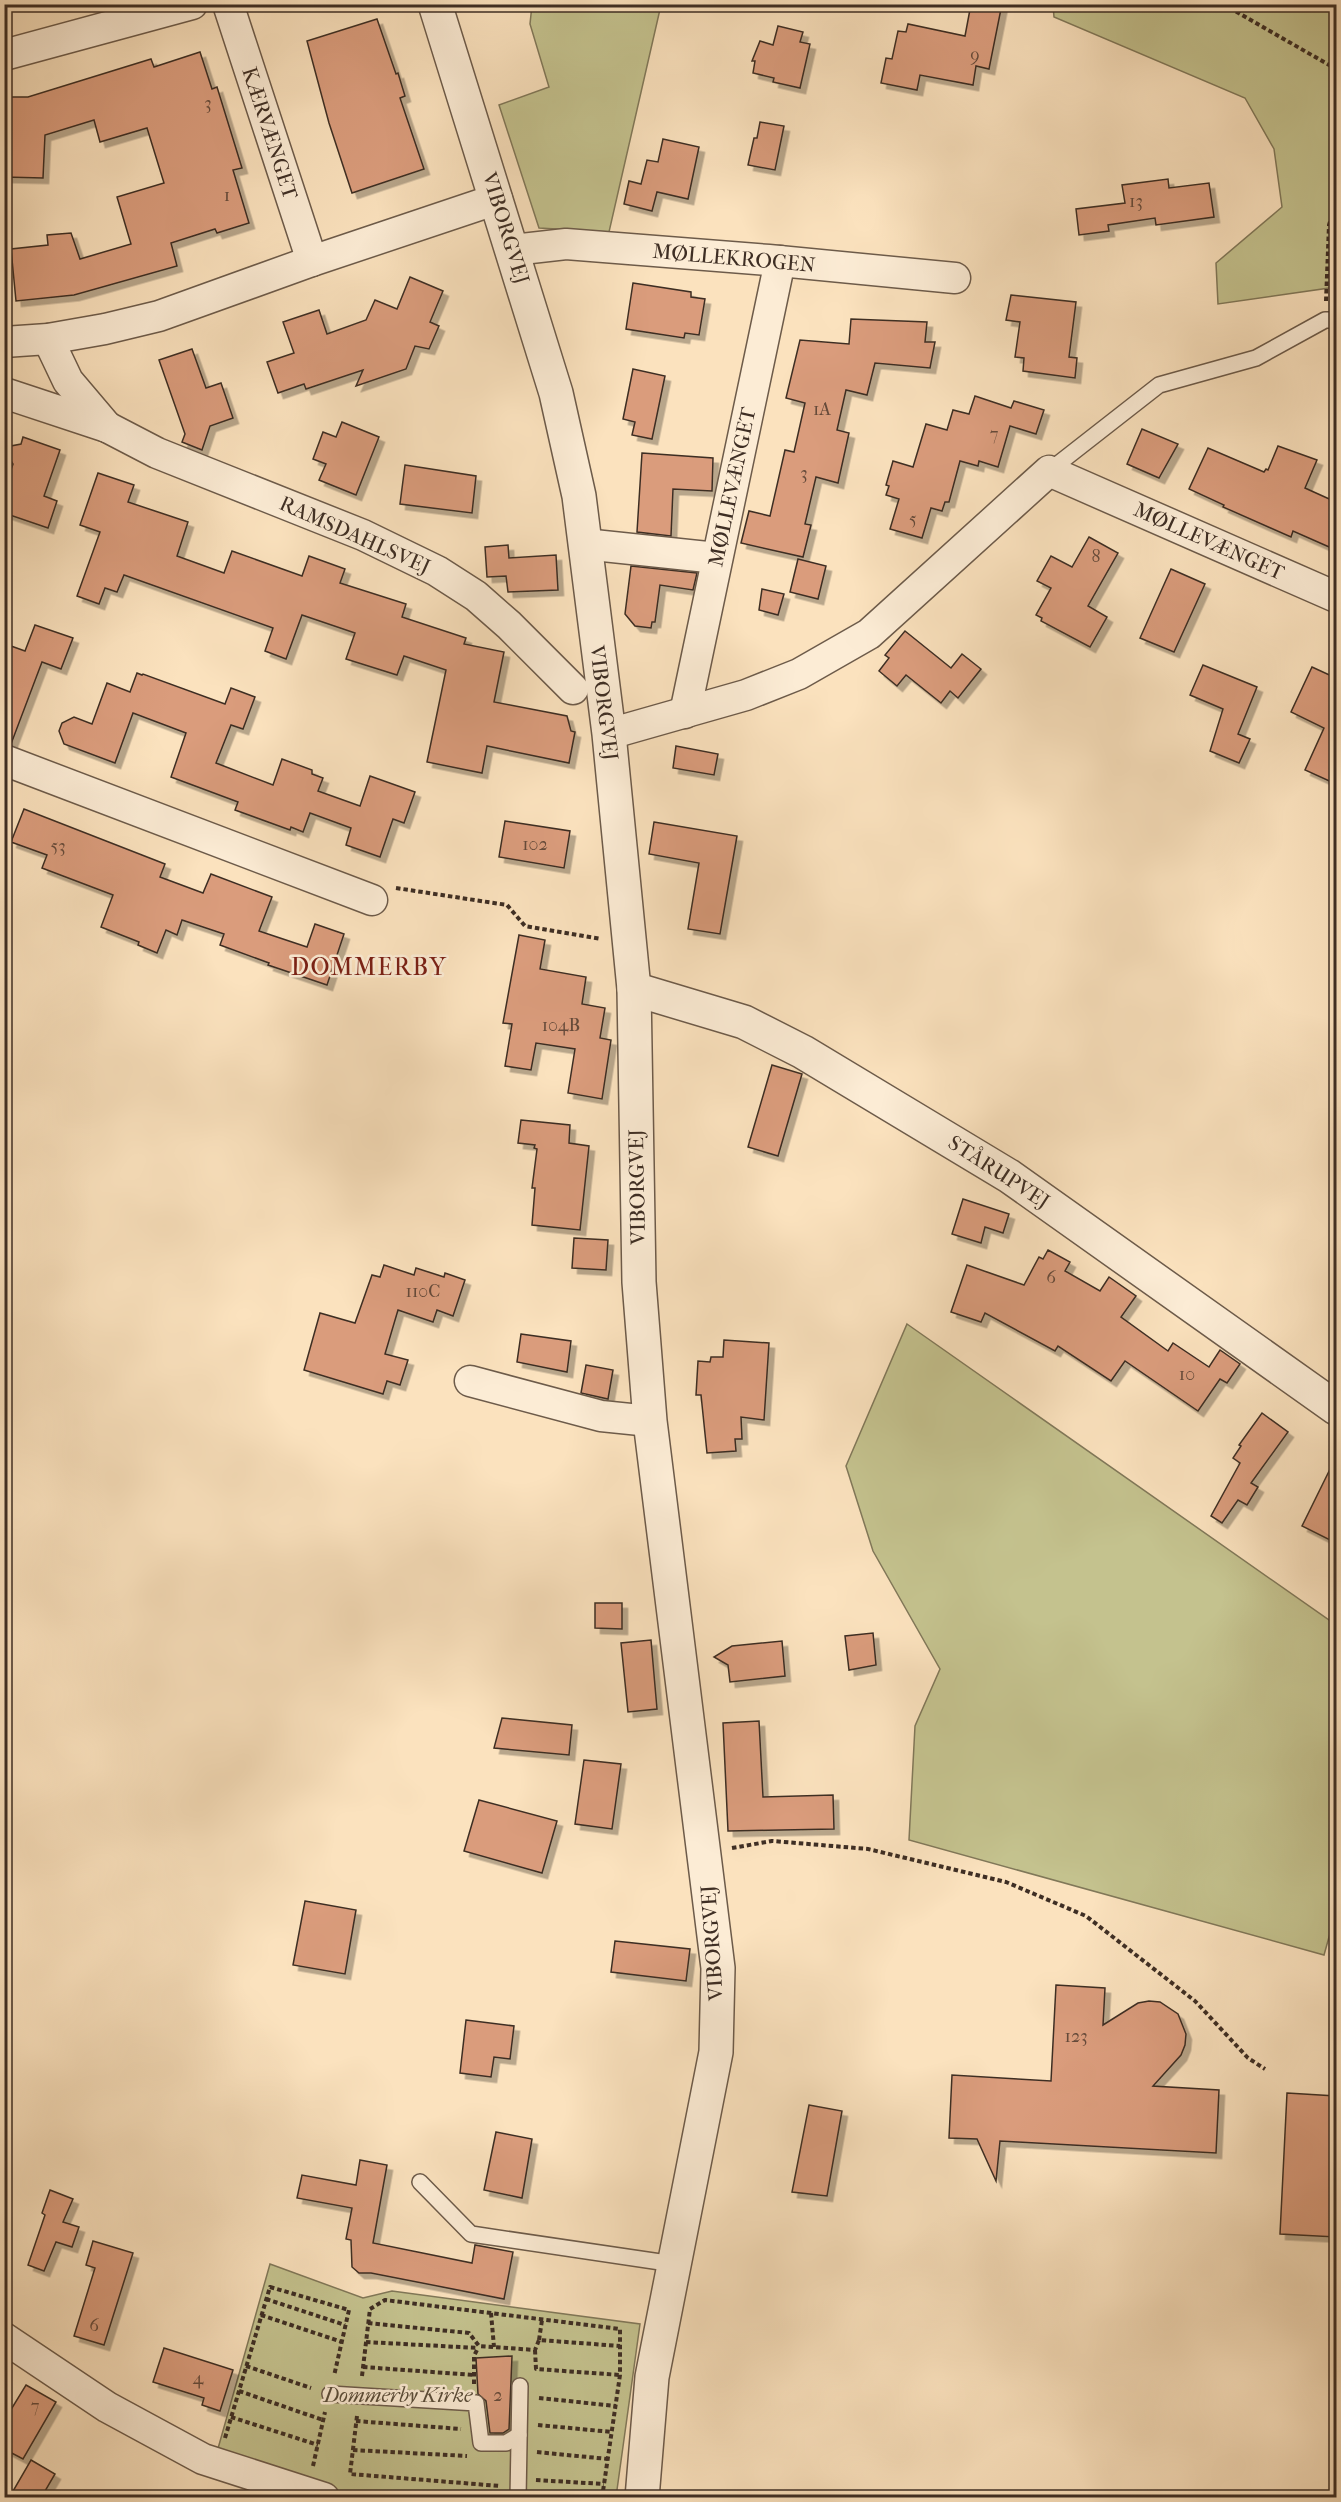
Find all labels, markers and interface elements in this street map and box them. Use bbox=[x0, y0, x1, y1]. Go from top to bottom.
house number: 9 bbox=[970, 45, 980, 66]
street label: KÆRVÆNGET bbox=[237, 64, 303, 203]
house number: 3 bbox=[204, 93, 212, 114]
street label: VIBORGVEJ bbox=[477, 168, 534, 287]
house number: 1 bbox=[224, 185, 230, 206]
house number: 13 bbox=[1129, 191, 1143, 212]
street label: MØLLEKROGEN bbox=[651, 239, 817, 277]
house number: 1A bbox=[813, 399, 831, 420]
street label: MØLLEVÆNGET bbox=[703, 404, 761, 569]
house number: 7 bbox=[990, 424, 999, 445]
house number: 3 bbox=[800, 463, 808, 484]
street label: RAMSDAHLSVEJ bbox=[276, 491, 434, 579]
street label: MØLLEVÆNGET bbox=[1130, 497, 1289, 585]
house number: 5 bbox=[909, 509, 917, 530]
house number: 8 bbox=[1091, 546, 1101, 567]
street label: VIBORGVEJ bbox=[585, 643, 623, 762]
house number: 102 bbox=[522, 834, 548, 855]
house number: 53 bbox=[50, 836, 66, 857]
district label: DOMMERBY bbox=[291, 953, 447, 981]
house number: 104B bbox=[542, 1015, 580, 1036]
street label: VIBORGVEJ bbox=[624, 1129, 650, 1246]
street label: STÅRUPVEJ bbox=[944, 1130, 1054, 1214]
house number: 6 bbox=[1046, 1267, 1056, 1288]
house number: 110C bbox=[406, 1281, 440, 1302]
house number: 10 bbox=[1179, 1364, 1195, 1385]
street label: VIBORGVEJ bbox=[696, 1884, 728, 2003]
house number: 123 bbox=[1064, 2026, 1088, 2047]
house number: 6 bbox=[89, 2315, 99, 2336]
house number: 4 bbox=[193, 2368, 204, 2389]
park label: Dommerby Kirke bbox=[322, 2383, 473, 2407]
house number: 2 bbox=[493, 2385, 503, 2406]
house number: 7 bbox=[31, 2396, 40, 2417]

